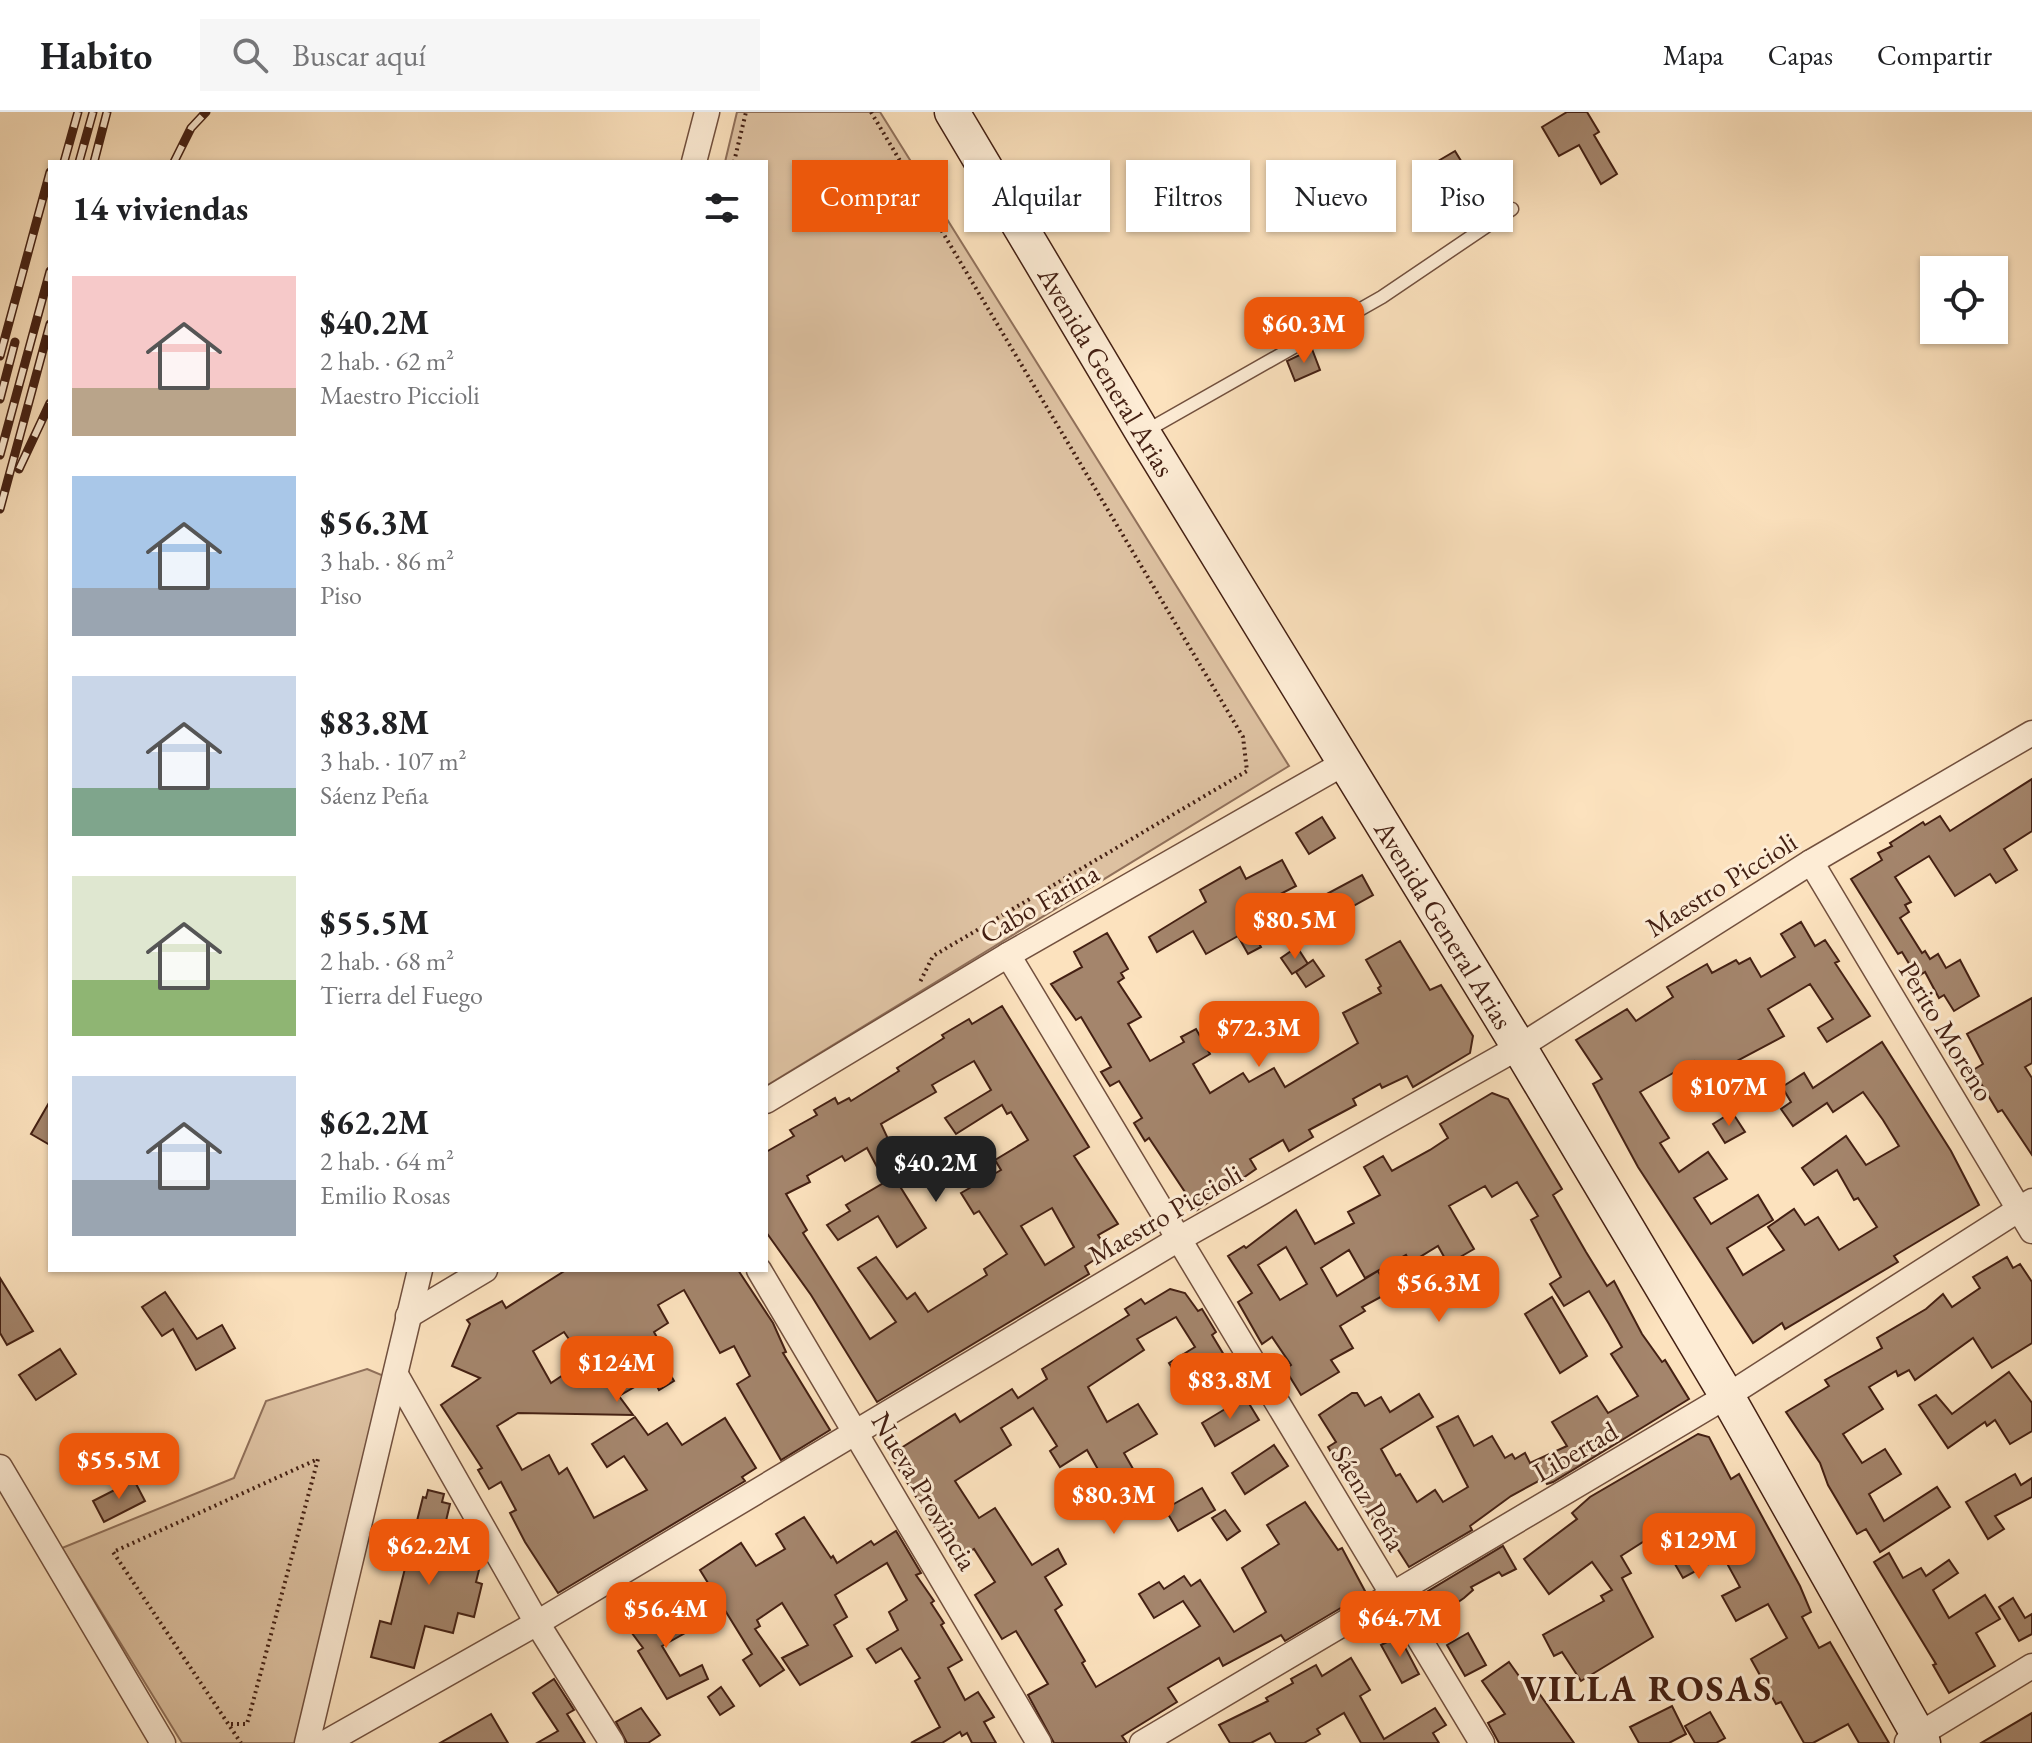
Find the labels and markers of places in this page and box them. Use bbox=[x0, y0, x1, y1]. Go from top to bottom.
pin: $60.3M bbox=[1239, 297, 1369, 365]
pin: $80.5M bbox=[1230, 893, 1360, 961]
pin: $72.3M bbox=[1194, 1001, 1324, 1069]
pin: $107M bbox=[1673, 1060, 1785, 1128]
pin: $40.2M bbox=[871, 1136, 1001, 1204]
pin: $56.3M bbox=[1374, 1256, 1504, 1324]
pin: $124M bbox=[561, 1336, 673, 1404]
pin: $83.8M bbox=[1165, 1353, 1295, 1421]
pin: $55.5M bbox=[54, 1433, 184, 1501]
pin: $80.3M bbox=[1049, 1468, 1179, 1536]
pin: $129M bbox=[1643, 1513, 1755, 1581]
pin: $62.2M bbox=[364, 1519, 494, 1587]
pin: $56.4M bbox=[601, 1582, 731, 1650]
pin: $64.7M bbox=[1335, 1591, 1465, 1659]

